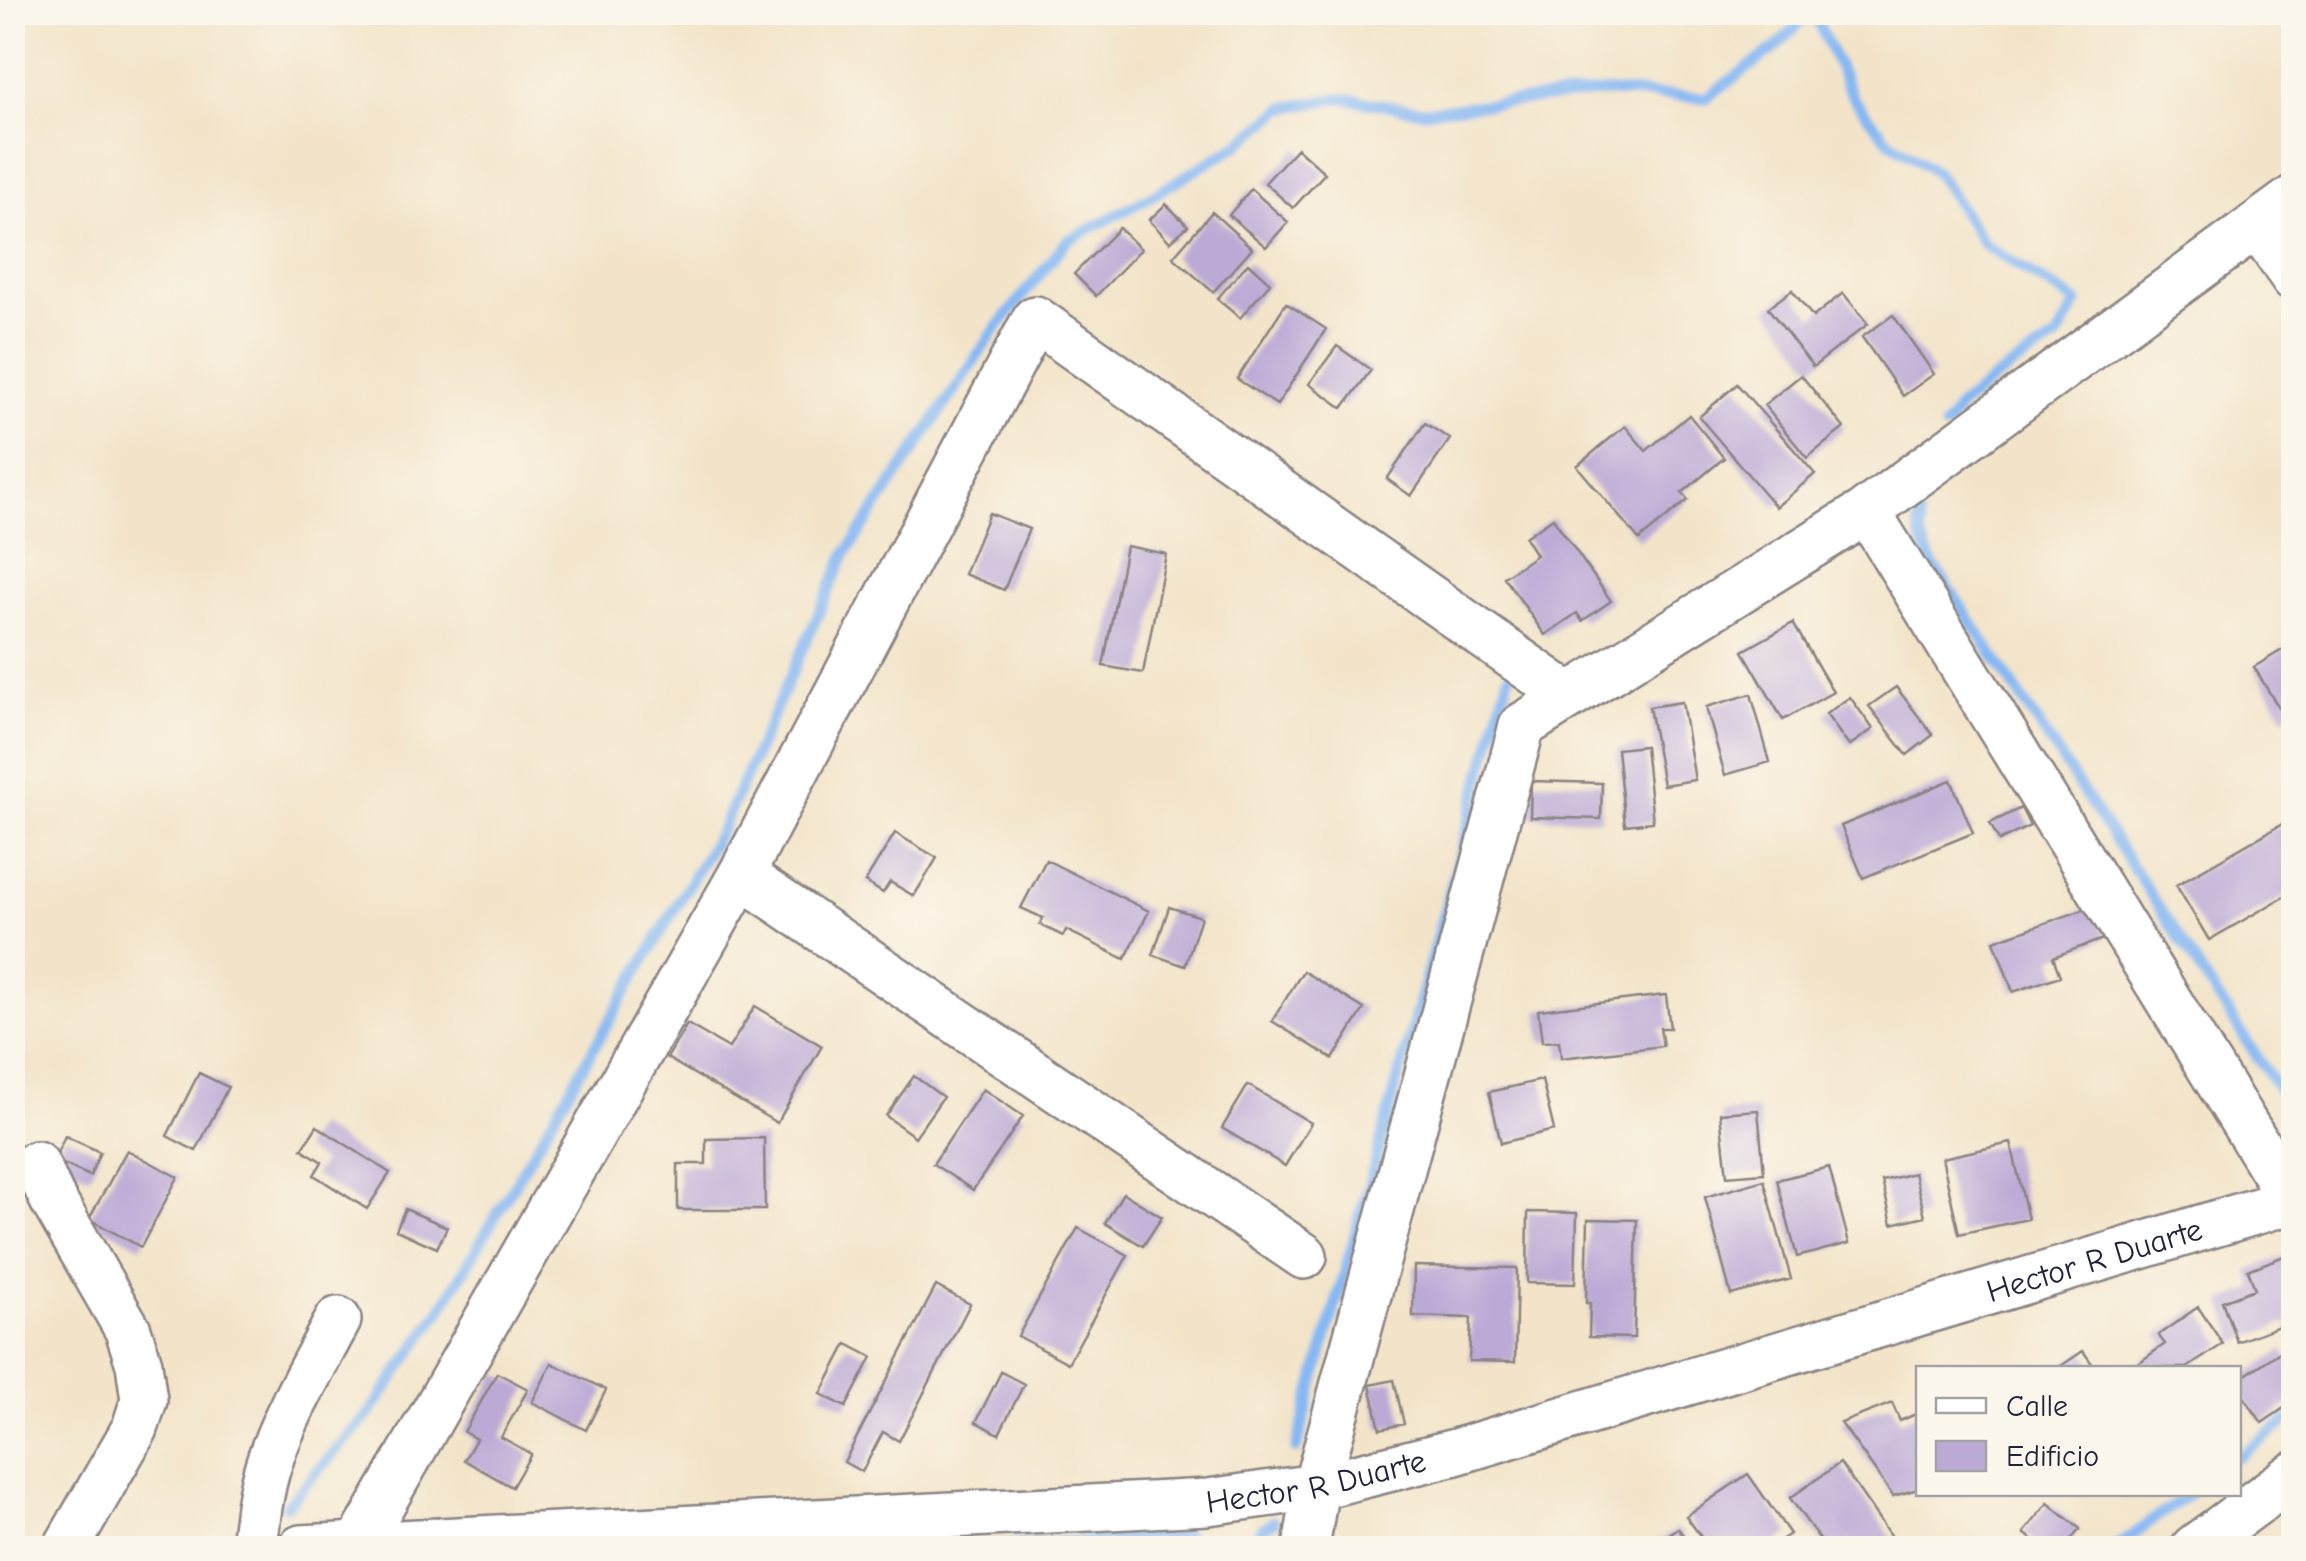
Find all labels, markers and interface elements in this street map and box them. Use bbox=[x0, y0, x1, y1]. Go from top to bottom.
street label: Hector R Duarte bbox=[1982, 1211, 2207, 1310]
legend bbox=[1916, 1366, 2241, 1496]
text: Calle bbox=[2006, 1389, 2068, 1424]
text: Edificio bbox=[2006, 1439, 2099, 1474]
street label: Hector R Duarte bbox=[1204, 1442, 1430, 1521]

